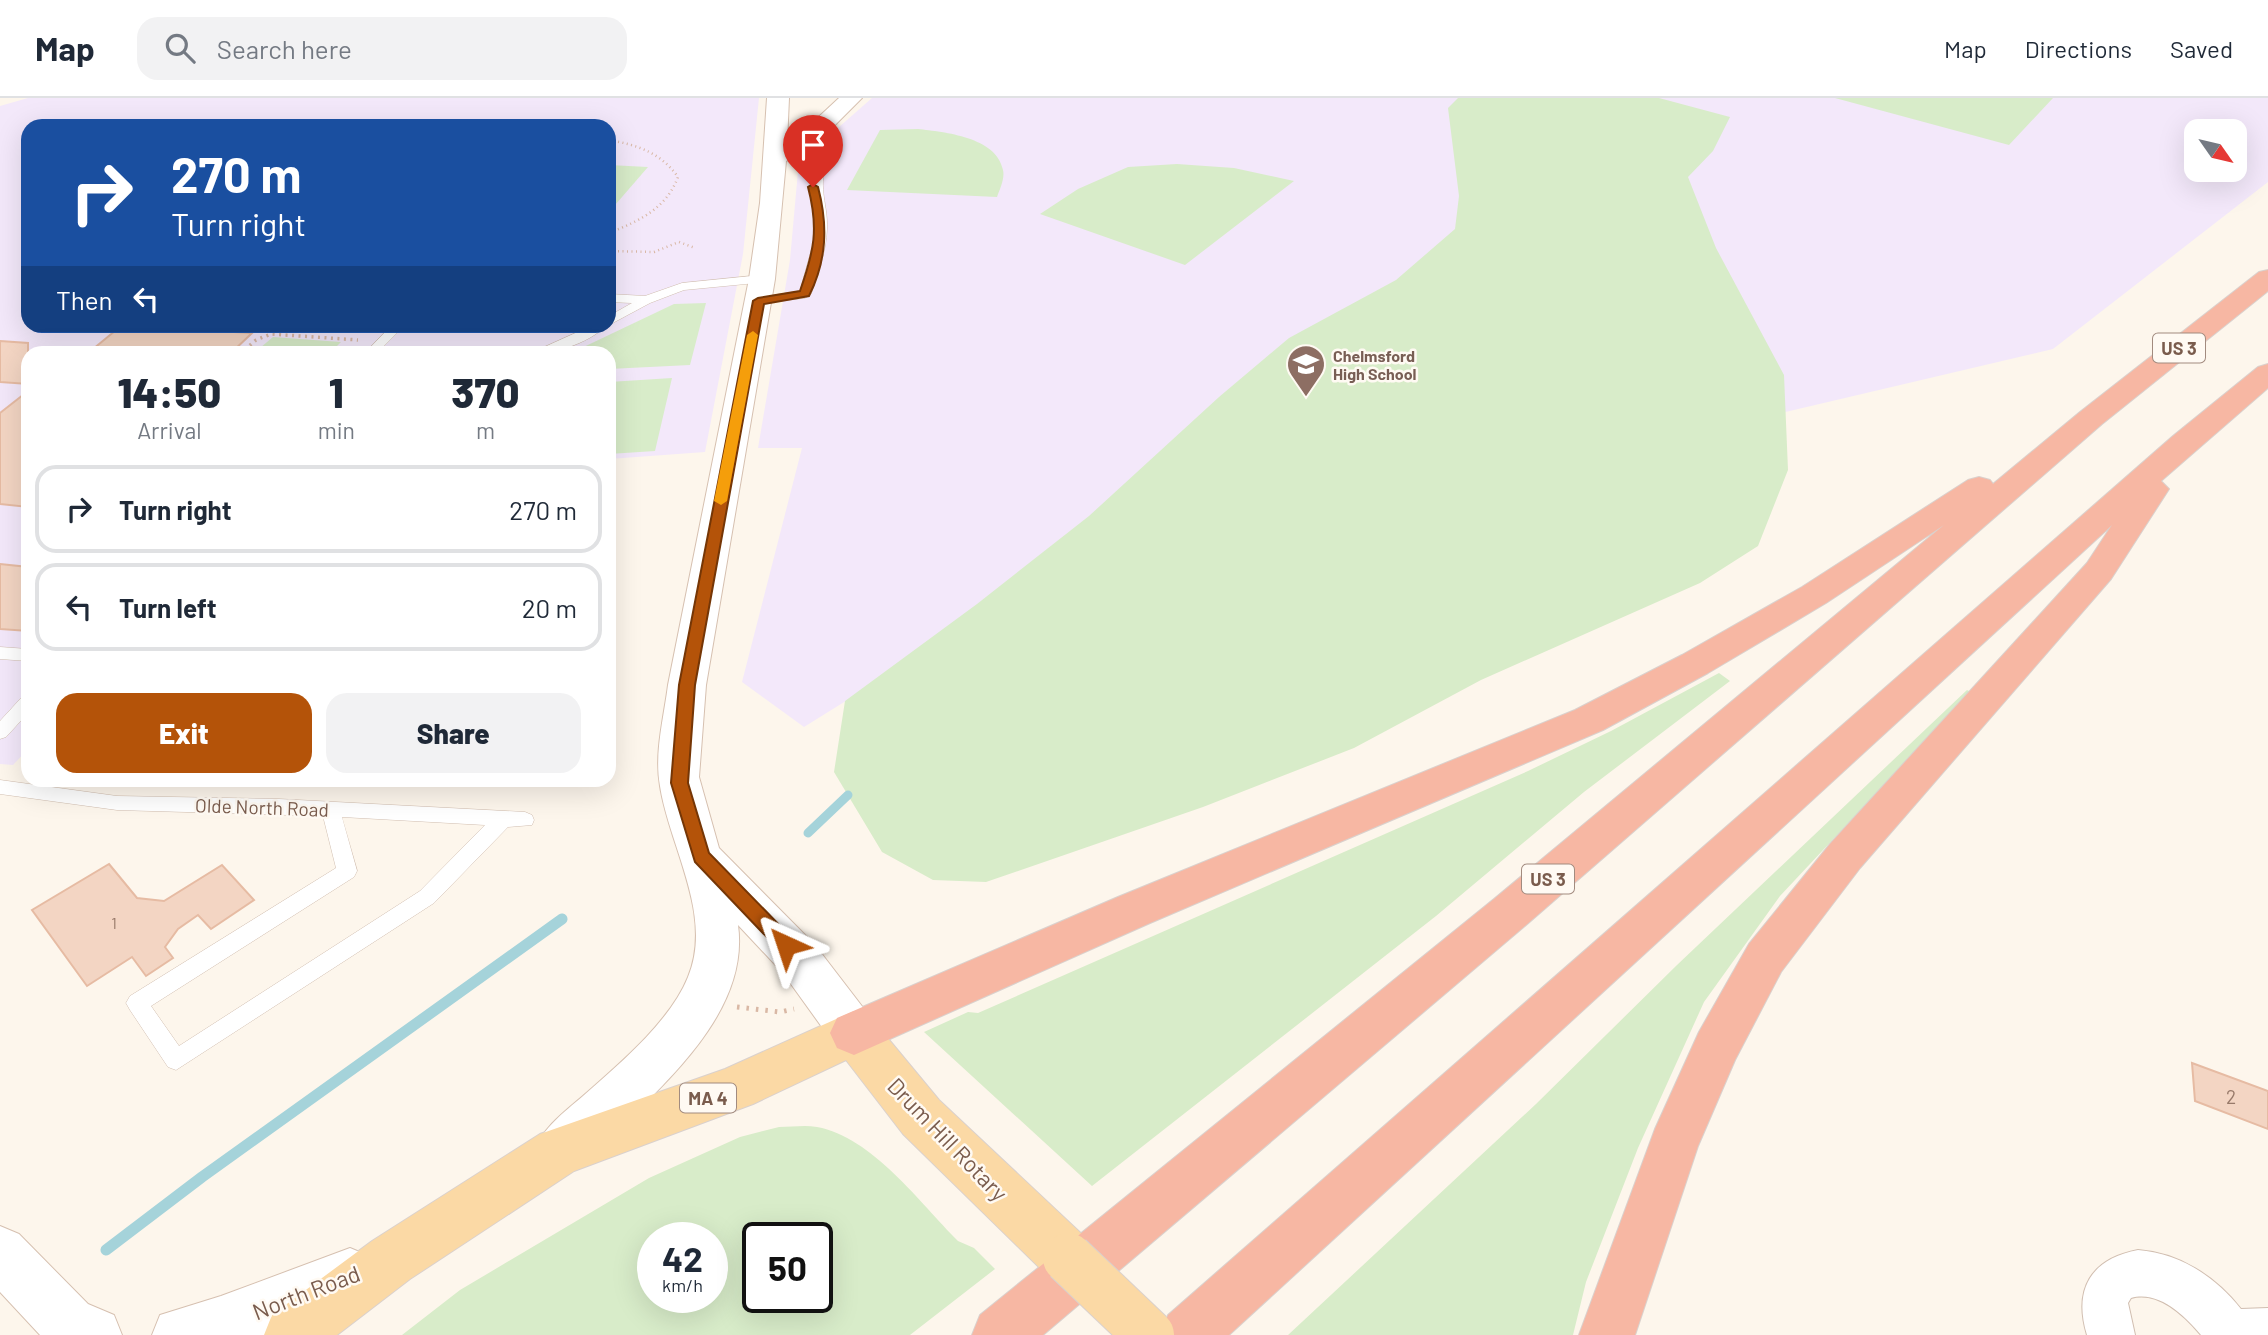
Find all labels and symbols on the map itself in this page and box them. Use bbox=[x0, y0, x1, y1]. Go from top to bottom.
pin bbox=[783, 115, 843, 187]
north arrow bbox=[2184, 119, 2247, 182]
road number: US 3 bbox=[2153, 334, 2205, 362]
school or university icon: Chelmsford High School bbox=[1285, 343, 1327, 398]
place label: Chelmsford High School bbox=[1333, 346, 1417, 383]
street label: Olde North Road bbox=[195, 793, 329, 821]
road number: US 3 bbox=[1522, 864, 1574, 894]
position arrow bbox=[749, 908, 823, 982]
house number: 1 bbox=[111, 913, 117, 932]
street label: Drum Hill Rotary bbox=[882, 1071, 1014, 1207]
road number: MA 4 bbox=[680, 1084, 736, 1113]
house number: 2 bbox=[2226, 1085, 2236, 1108]
speed limit sign: 50 bbox=[742, 1222, 833, 1313]
street label: North Road bbox=[248, 1259, 364, 1325]

